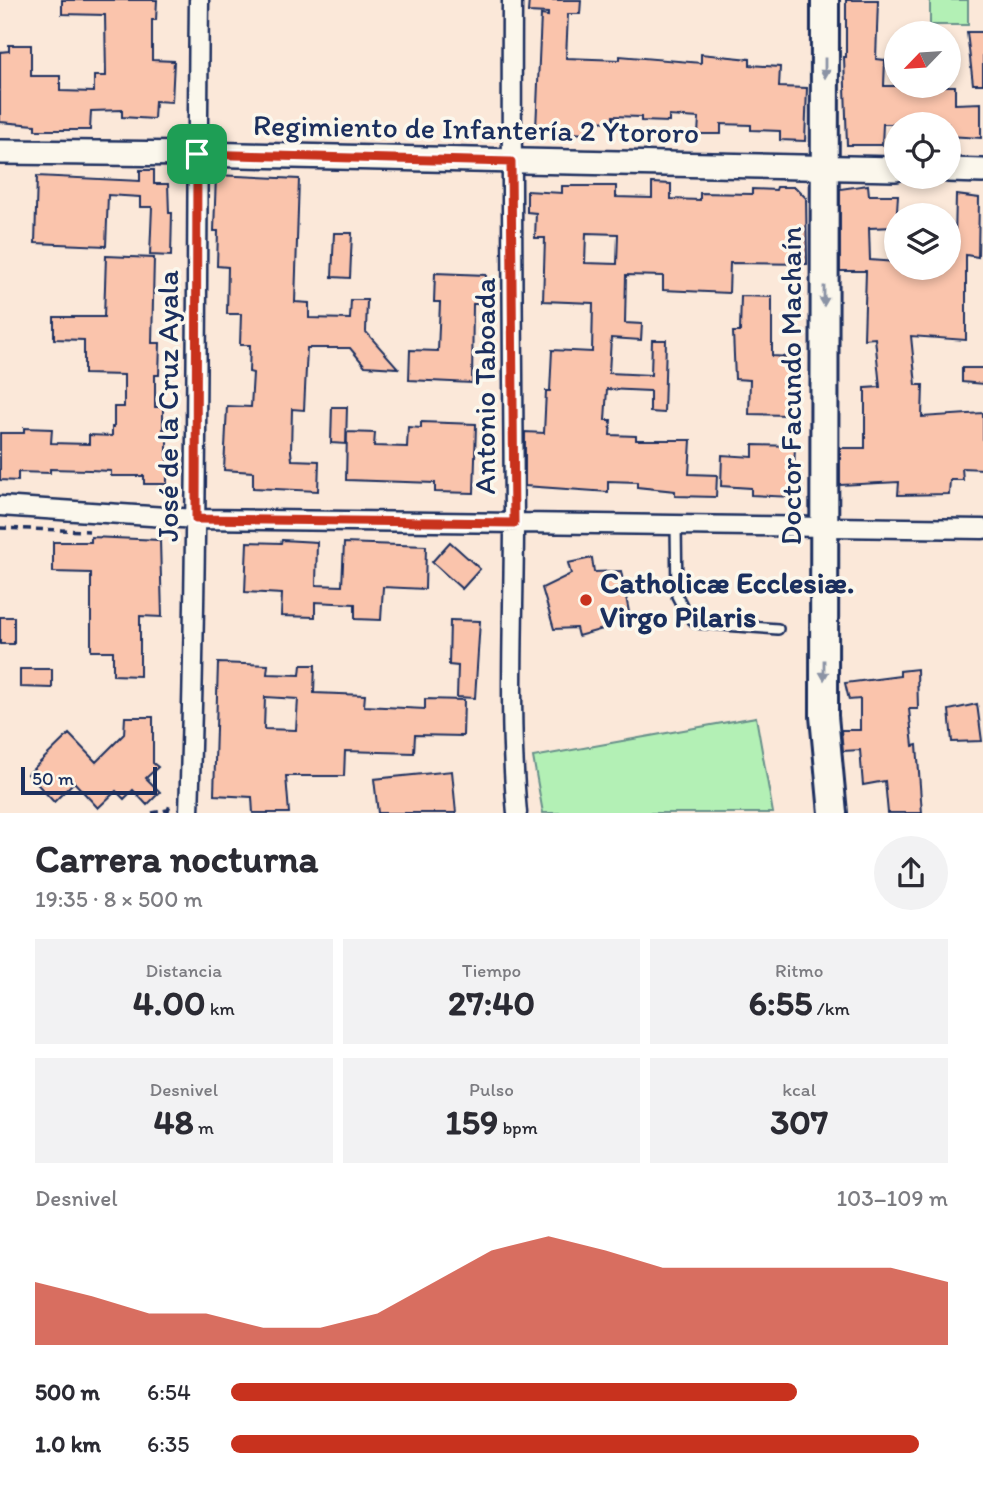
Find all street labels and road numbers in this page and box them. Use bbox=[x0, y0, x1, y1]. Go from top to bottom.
street label: Regimiento de Infantería 2 Ytororo bbox=[253, 106, 699, 151]
street label: Doctor Facundo Machaín bbox=[772, 226, 809, 546]
street label: José de la Cruz Ayala bbox=[149, 270, 186, 542]
street label: Antonio Taboada bbox=[466, 277, 503, 495]

